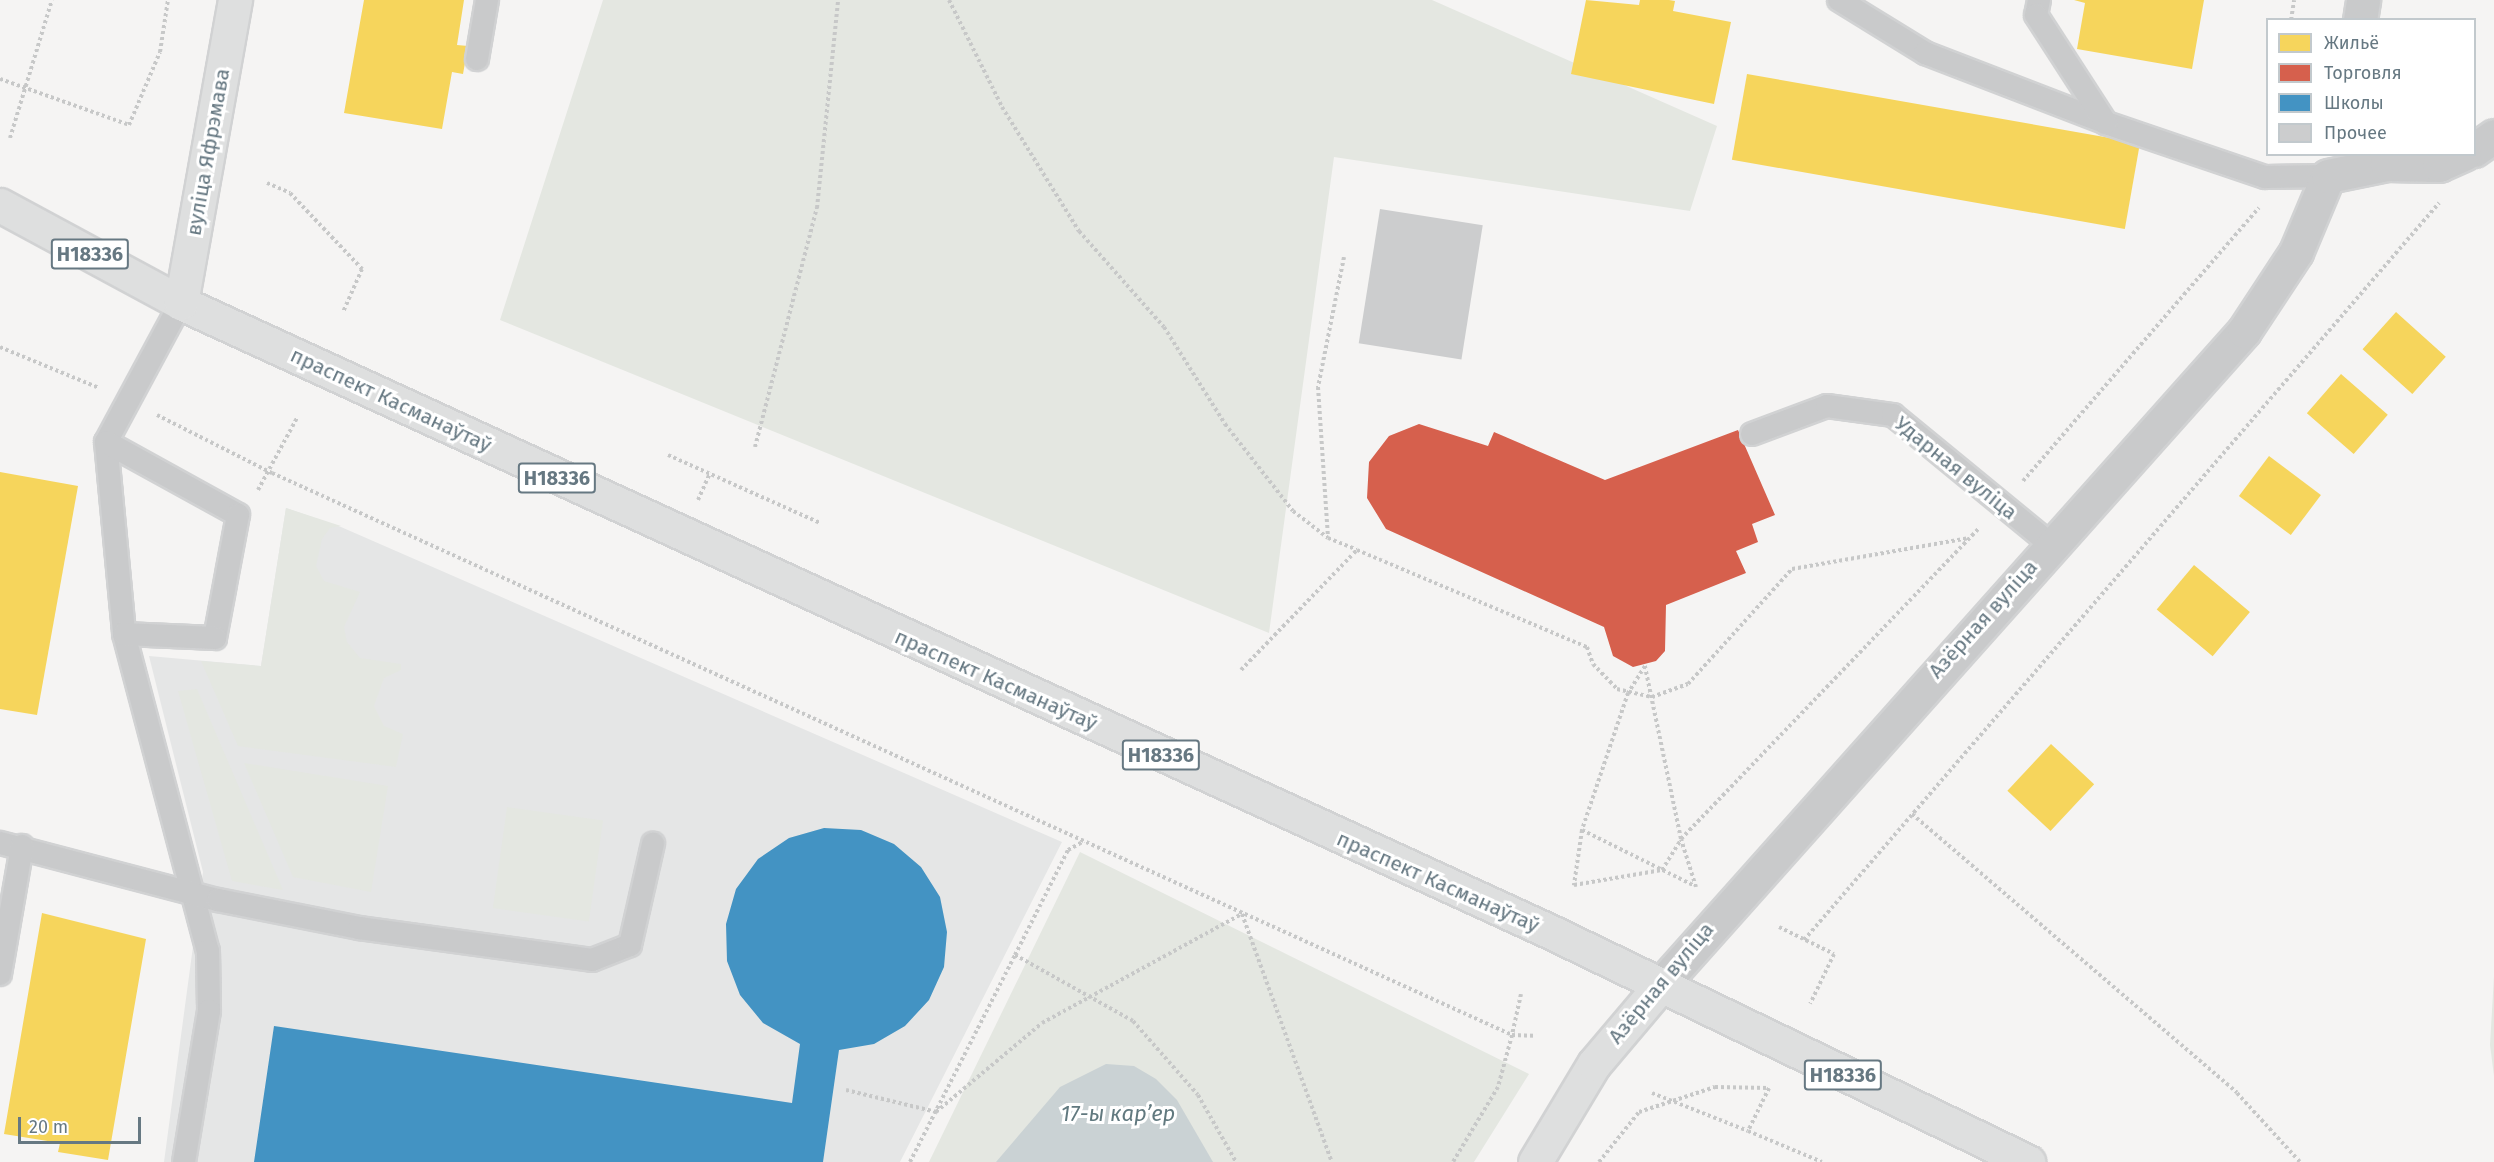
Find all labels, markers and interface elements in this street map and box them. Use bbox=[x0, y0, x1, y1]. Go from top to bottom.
legend bbox=[2266, 18, 2476, 156]
text: Жильё bbox=[2324, 32, 2379, 54]
text: Торговля bbox=[2324, 62, 2402, 84]
street label: вуліца Яфрэмава bbox=[181, 66, 235, 238]
text: Школы bbox=[2324, 92, 2384, 114]
text: Прочее bbox=[2324, 122, 2387, 144]
road number: Н18336 bbox=[50, 237, 130, 271]
street label: праспект Касманаўтаў bbox=[286, 342, 496, 458]
street label: Ударная вуліца bbox=[1890, 411, 2022, 525]
road number: Н18336 bbox=[516, 461, 598, 495]
street label: Азёрная вуліца bbox=[1923, 555, 2043, 683]
street label: праспект Касманаўтаў bbox=[891, 624, 1101, 736]
road number: Н18336 bbox=[1120, 738, 1202, 772]
street label: праспект Касманаўтаў bbox=[1333, 826, 1543, 938]
street label: Азёрная вуліца bbox=[1603, 917, 1719, 1049]
road number: Н18336 bbox=[1802, 1058, 1884, 1092]
water label: 17-ы кар’ер bbox=[1061, 1101, 1175, 1127]
scale bar bbox=[21, 1105, 144, 1143]
text: 20 m bbox=[29, 1116, 68, 1138]

